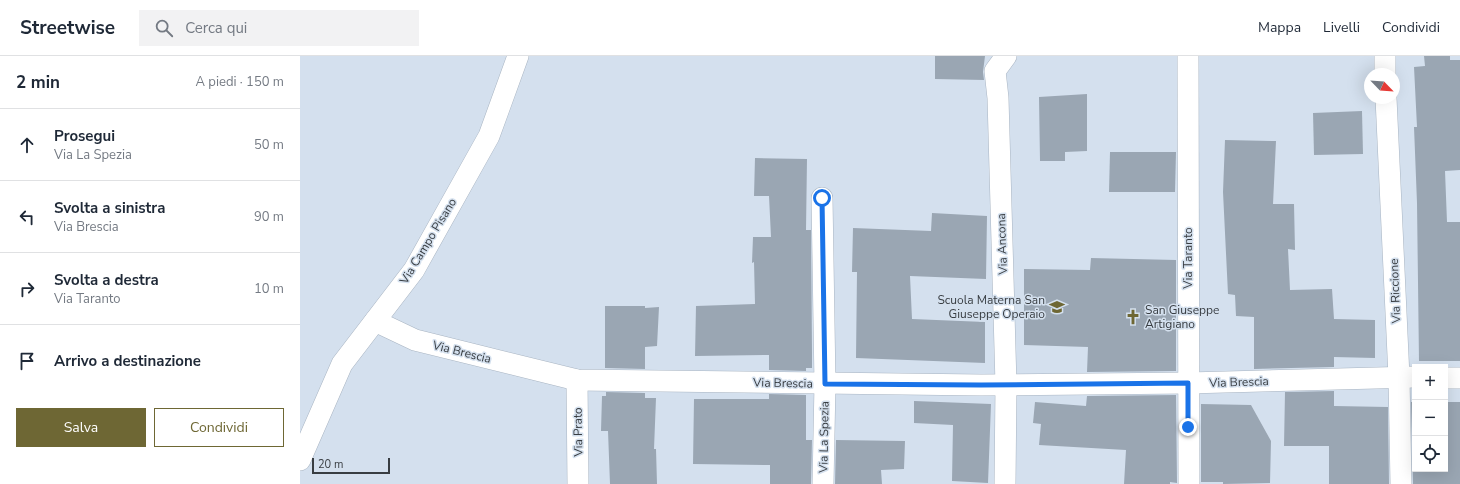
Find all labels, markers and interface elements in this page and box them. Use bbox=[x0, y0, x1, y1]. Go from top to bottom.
search box bbox=[139, 10, 419, 46]
text: Streetwise bbox=[20, 15, 115, 41]
icon: search bbox=[153, 17, 175, 39]
text: Cerca qui bbox=[185, 18, 247, 38]
text: Mappa bbox=[1258, 18, 1301, 37]
text: Livelli bbox=[1323, 18, 1360, 37]
text: Condividi bbox=[1382, 18, 1440, 37]
north arrow bbox=[1364, 68, 1400, 104]
text: 2 min bbox=[16, 71, 60, 94]
text: A piedi · 150 m bbox=[196, 73, 284, 91]
text: Prosegui bbox=[54, 126, 115, 146]
icon: ahead bbox=[16, 134, 38, 156]
text: 50 m bbox=[254, 136, 284, 154]
text: Via La Spezia bbox=[54, 146, 132, 164]
route start bbox=[813, 189, 831, 207]
street label: Via Campo Pisano bbox=[395, 195, 460, 288]
text: Svolta a sinistra bbox=[54, 198, 165, 218]
icon: left bbox=[16, 206, 38, 228]
text: 90 m bbox=[254, 208, 284, 226]
street label: Via Ancona bbox=[993, 213, 1011, 276]
text: Via Brescia bbox=[54, 218, 119, 236]
street label: Via Taranto bbox=[1180, 227, 1196, 290]
street label: Via Riccione bbox=[1386, 258, 1404, 325]
text: Svolta a destra bbox=[54, 270, 159, 290]
icon: right bbox=[16, 278, 38, 300]
text: 10 m bbox=[254, 280, 284, 298]
text: Via Taranto bbox=[54, 290, 121, 308]
place label: Scuola Materna San Giuseppe Operaio bbox=[937, 292, 1045, 322]
school or university icon: Scuola Materna San Giuseppe Operaio bbox=[1048, 298, 1066, 316]
place label: San Giuseppe Artigiano bbox=[1145, 302, 1219, 332]
church icon: San Giuseppe Artigiano bbox=[1124, 308, 1142, 326]
street label: Via Brescia bbox=[430, 337, 493, 367]
icon: arrive bbox=[16, 350, 38, 372]
text: Arrivo a destinazione bbox=[54, 351, 201, 371]
map controls bbox=[1412, 364, 1448, 472]
button: + bbox=[1412, 364, 1448, 400]
street label: Via Brescia bbox=[1208, 373, 1269, 391]
street label: Via Brescia bbox=[752, 374, 813, 392]
button: − bbox=[1412, 400, 1448, 436]
street label: Via La Spezia bbox=[815, 401, 833, 474]
street label: Via Prato bbox=[570, 407, 586, 458]
button: Salva bbox=[16, 408, 146, 447]
button: Condividi bbox=[154, 408, 284, 447]
route end bbox=[1179, 418, 1197, 436]
button: locate bbox=[1412, 436, 1448, 472]
scale bar bbox=[312, 456, 390, 475]
text: 20 m bbox=[318, 457, 343, 472]

